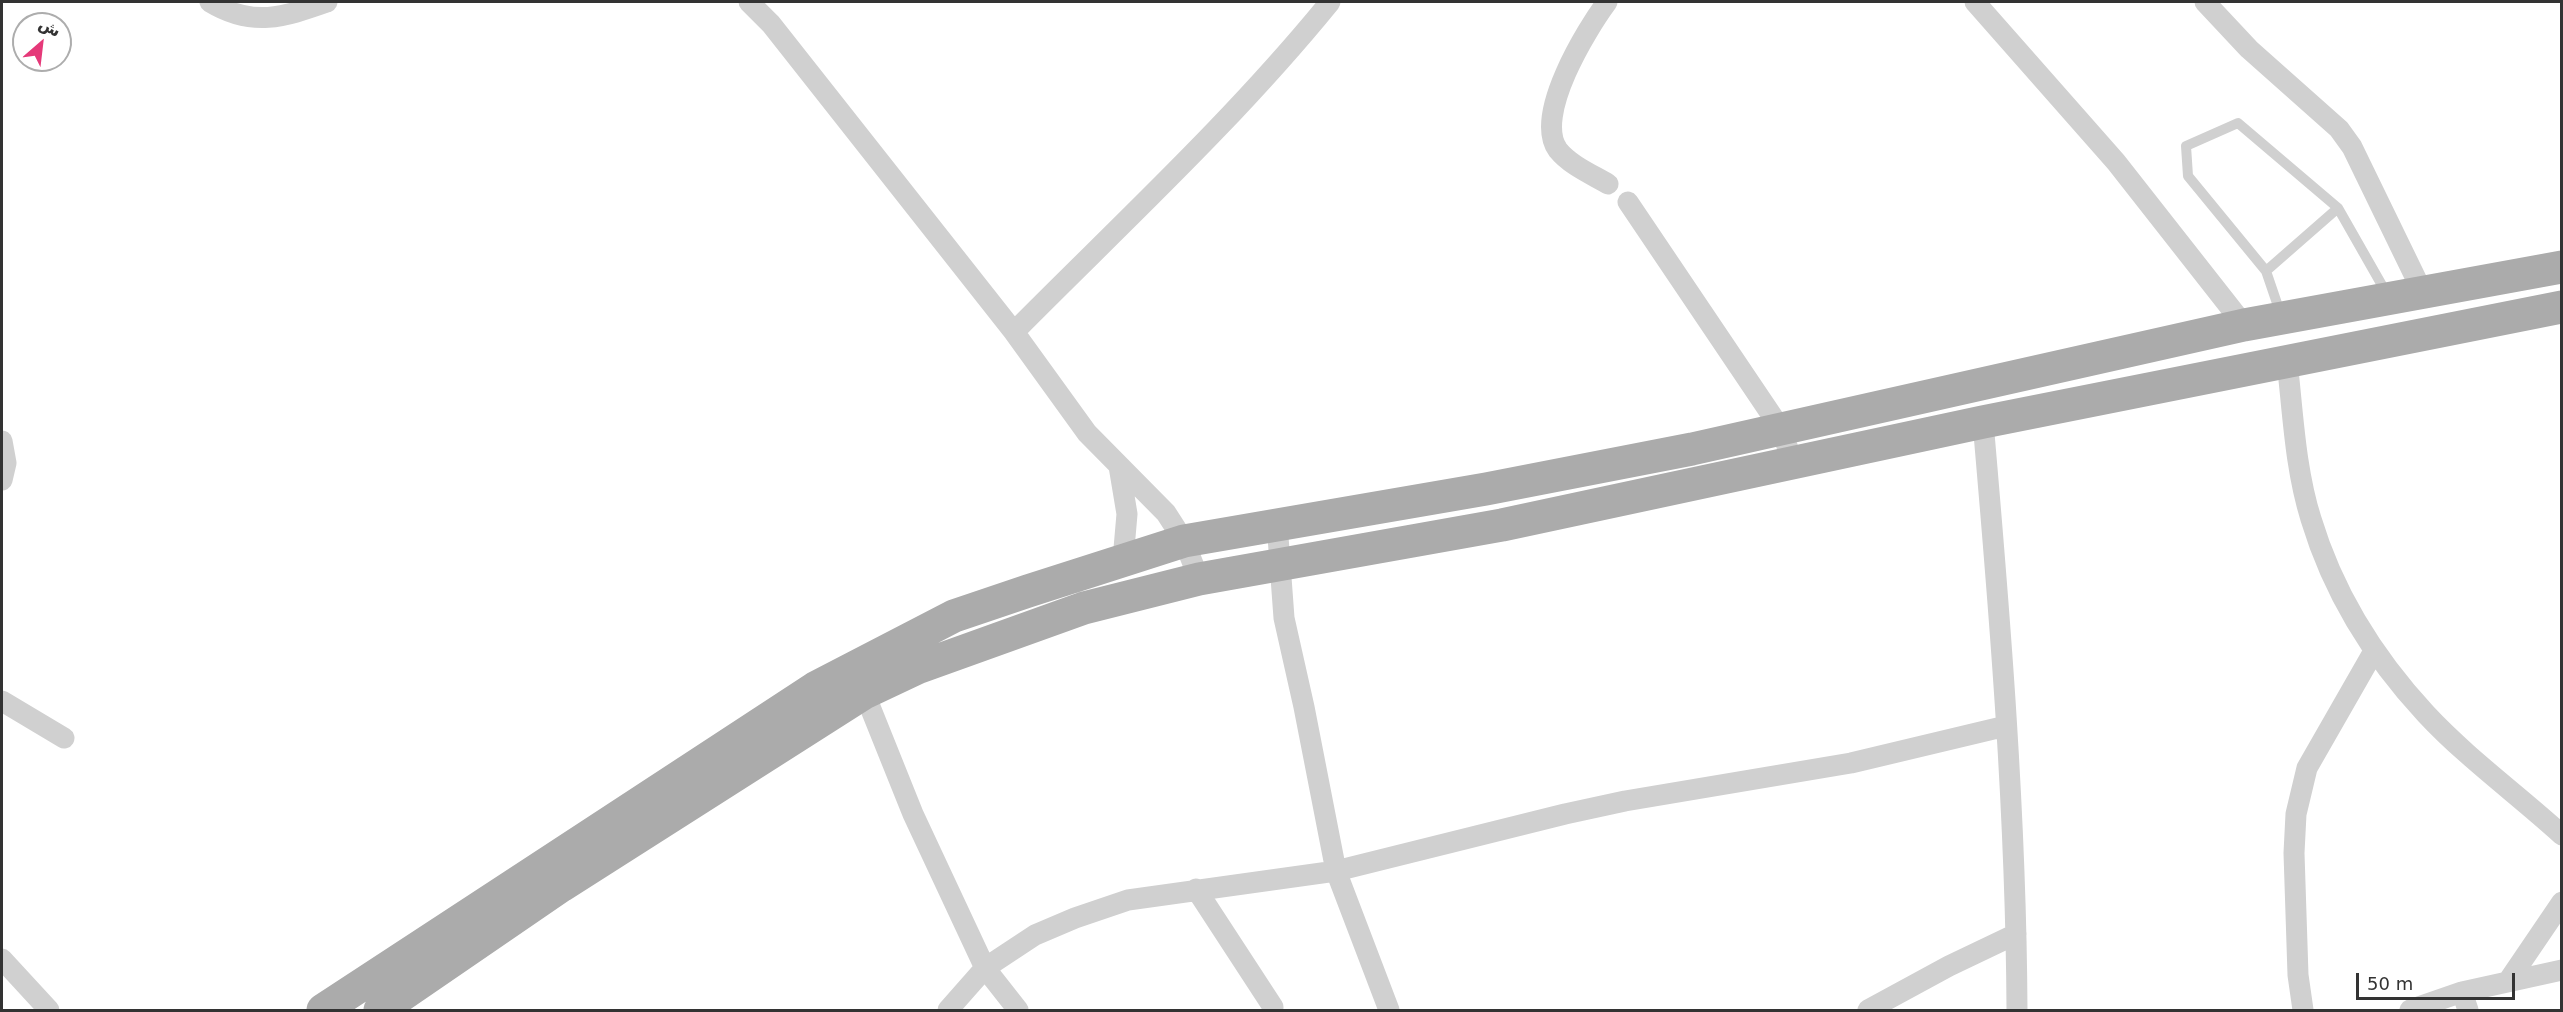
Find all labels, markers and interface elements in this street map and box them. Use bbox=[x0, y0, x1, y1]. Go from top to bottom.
north arrow bbox=[12, 12, 72, 72]
text: ش bbox=[36, 14, 64, 41]
scale bar bbox=[2359, 961, 2518, 999]
text: 50 m bbox=[2367, 973, 2413, 994]

